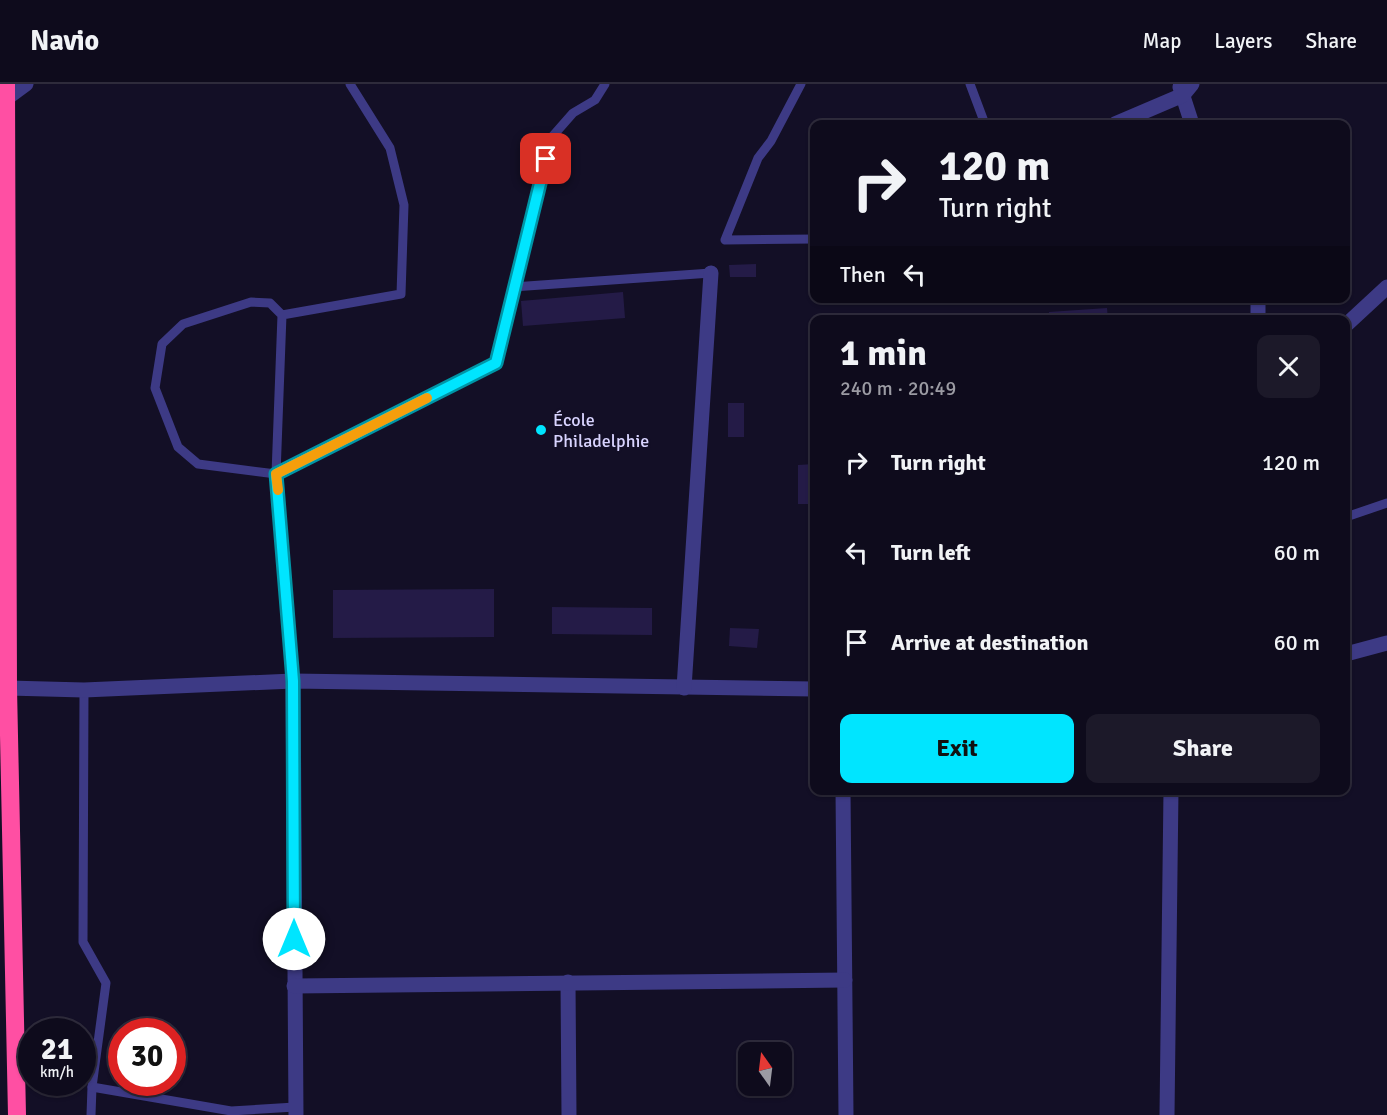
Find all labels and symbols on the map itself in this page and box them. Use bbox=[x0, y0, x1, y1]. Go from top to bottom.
pin bbox=[520, 133, 571, 184]
place label: École Philadelphie bbox=[553, 409, 649, 452]
marker: École Philadelphie bbox=[534, 423, 548, 437]
position arrow bbox=[262, 907, 326, 971]
speed limit sign: 30 bbox=[108, 1018, 186, 1096]
north arrow bbox=[738, 1042, 792, 1096]

